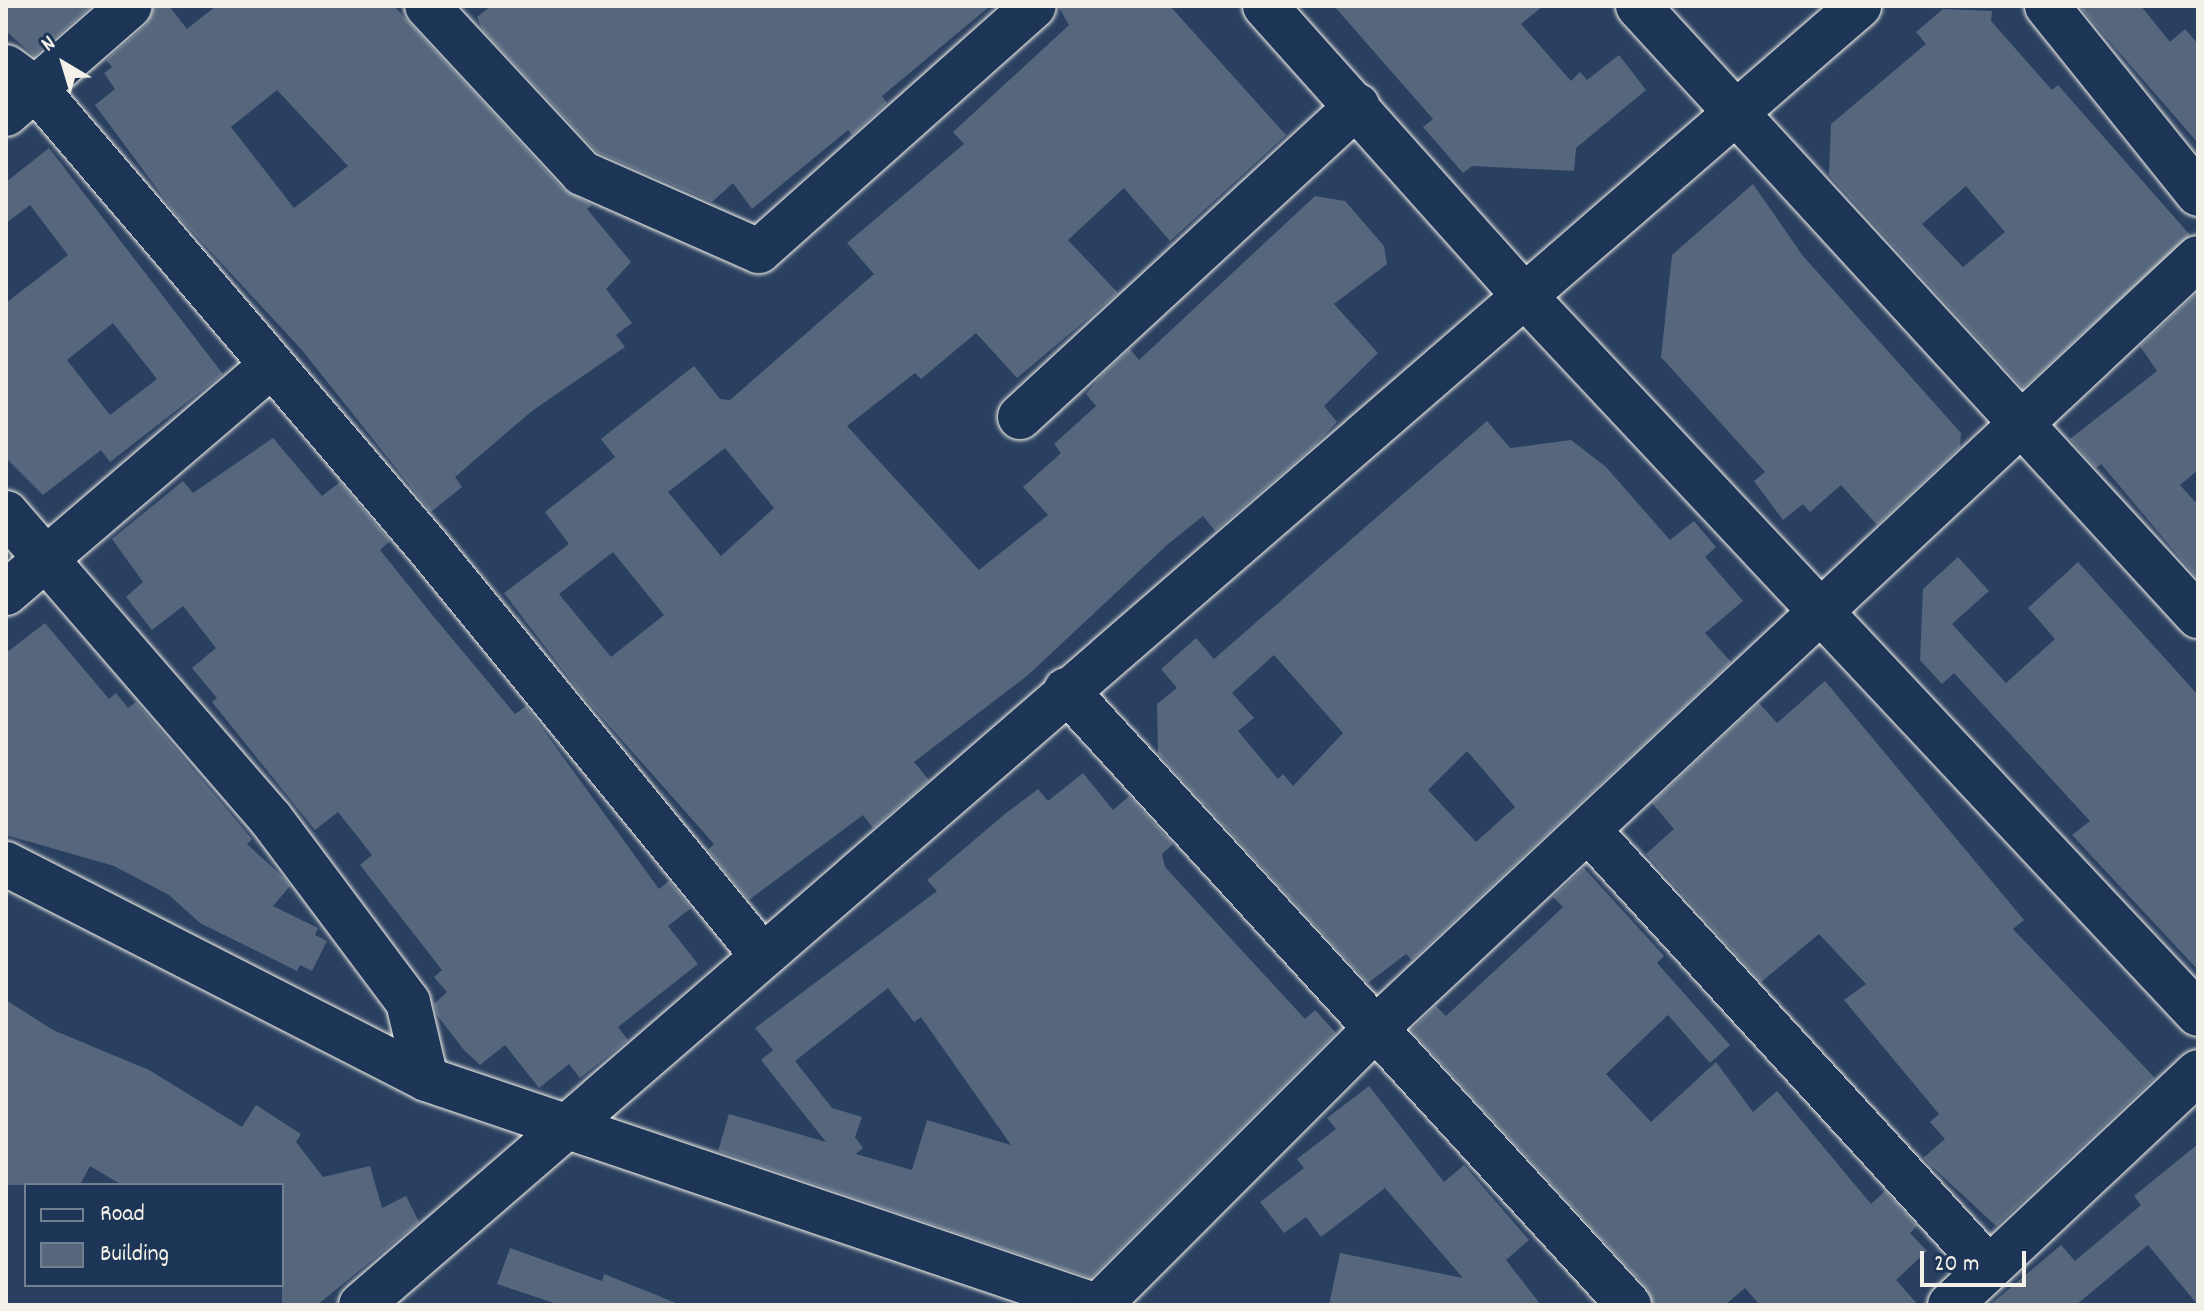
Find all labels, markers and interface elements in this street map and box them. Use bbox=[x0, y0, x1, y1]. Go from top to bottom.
north arrow bbox=[24, 24, 104, 104]
text: N bbox=[35, 29, 63, 60]
legend bbox=[24, 1183, 284, 1287]
text: Road bbox=[100, 1198, 145, 1232]
scale bar bbox=[1924, 1235, 2030, 1285]
text: Building bbox=[100, 1238, 169, 1272]
text: 20 m bbox=[1934, 1248, 1980, 1282]

